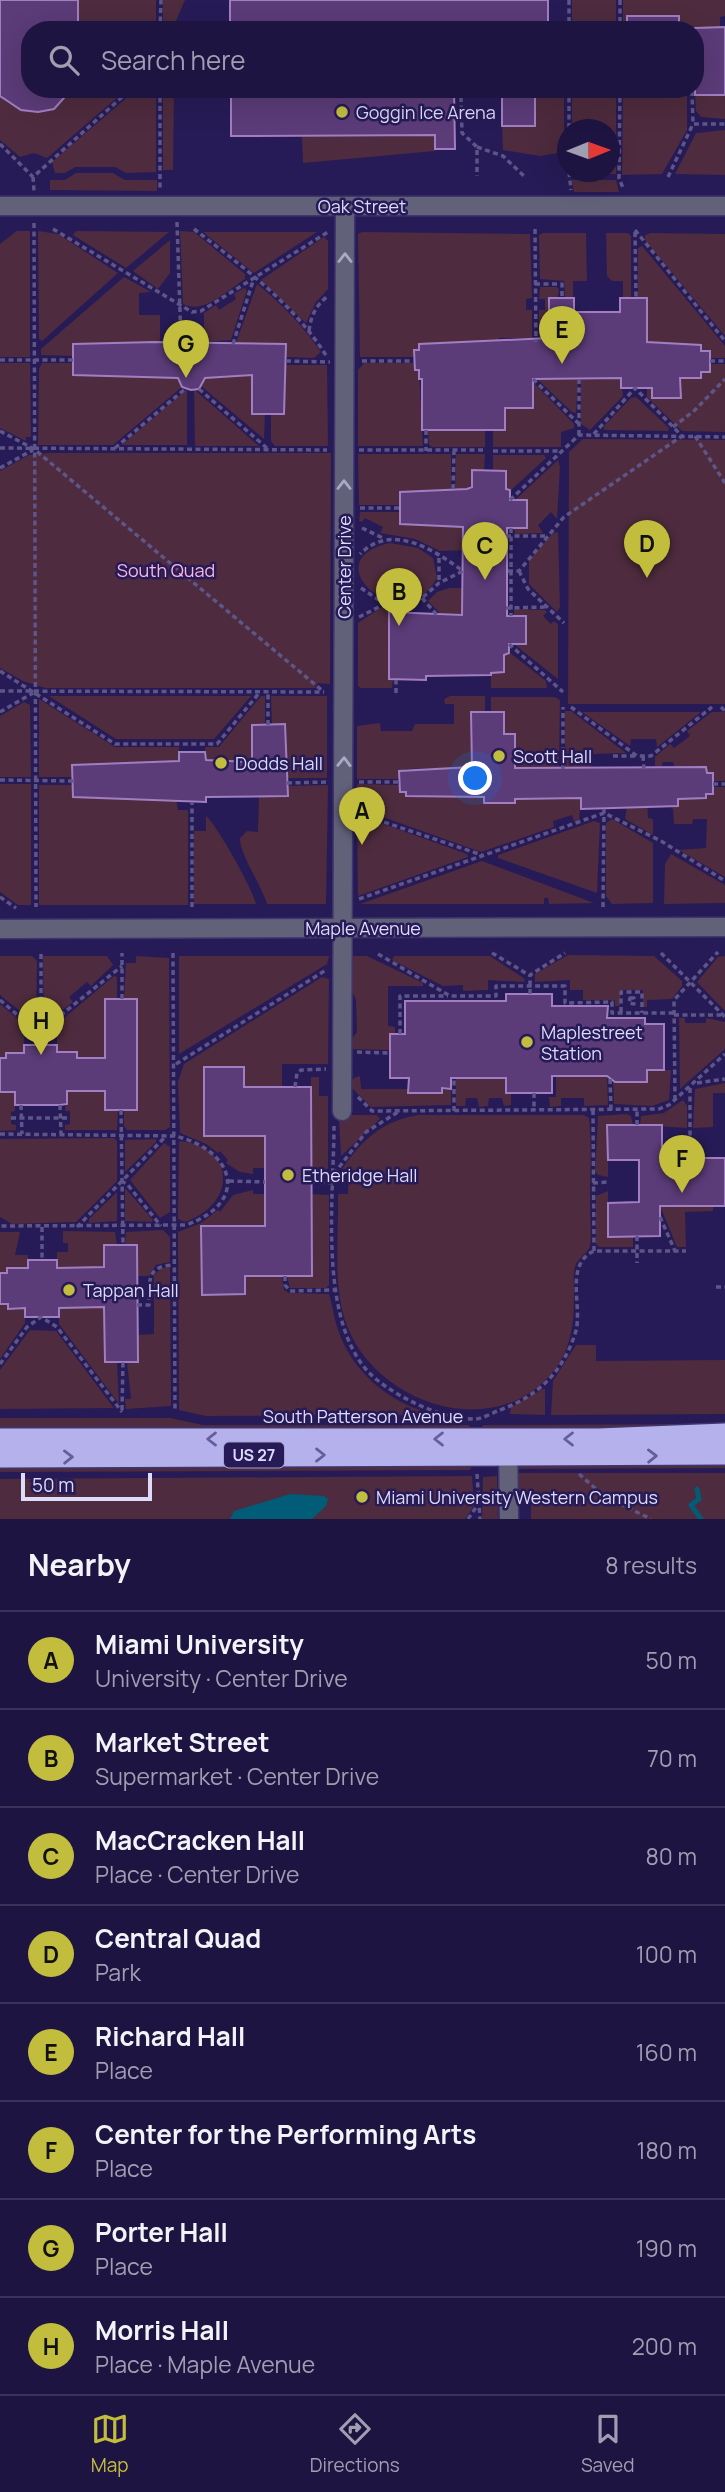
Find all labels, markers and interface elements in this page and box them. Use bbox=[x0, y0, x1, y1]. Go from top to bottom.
search box bbox=[21, 21, 704, 98]
icon: search bbox=[45, 41, 83, 79]
text: Search here bbox=[101, 42, 246, 78]
place label: Goggin Ice Arena bbox=[356, 100, 496, 124]
marker: Goggin Ice Arena bbox=[334, 104, 350, 120]
north arrow bbox=[557, 119, 620, 182]
street label: Oak Street bbox=[318, 194, 406, 218]
one-way arrow bbox=[337, 252, 353, 262]
pin: E bbox=[539, 306, 585, 364]
pin: G bbox=[163, 320, 209, 378]
one-way arrow bbox=[336, 479, 352, 490]
street label: Center Drive bbox=[332, 515, 356, 619]
pin: D bbox=[624, 520, 670, 578]
pin: C bbox=[462, 522, 508, 580]
park label: South Quad bbox=[117, 558, 215, 582]
pin: B bbox=[376, 568, 422, 626]
place label: Scott Hall bbox=[513, 744, 592, 768]
marker: Scott Hall bbox=[491, 748, 507, 764]
place label: Dodds Hall bbox=[235, 751, 323, 775]
marker: Dodds Hall bbox=[213, 755, 229, 771]
one-way arrow bbox=[336, 756, 352, 766]
your location bbox=[458, 761, 492, 795]
pin: A bbox=[339, 787, 385, 845]
street label: Maple Avenue bbox=[305, 916, 421, 940]
pin: H bbox=[18, 997, 64, 1055]
place label: Maplestreet Station bbox=[541, 1020, 643, 1065]
marker: Maplestreet Station bbox=[519, 1034, 535, 1050]
pin: F bbox=[659, 1135, 705, 1193]
place label: Etheridge Hall bbox=[302, 1163, 418, 1187]
marker: Etheridge Hall bbox=[280, 1167, 296, 1183]
place label: Tappan Hall bbox=[83, 1278, 179, 1302]
marker: Tappan Hall bbox=[61, 1282, 77, 1298]
street label: South Patterson Avenue bbox=[263, 1404, 463, 1428]
one-way arrow bbox=[206, 1431, 217, 1447]
one-way arrow bbox=[434, 1431, 444, 1447]
one-way arrow bbox=[563, 1431, 574, 1447]
road number: US 27 bbox=[224, 1442, 284, 1468]
one-way arrow bbox=[315, 1447, 326, 1463]
one-way arrow bbox=[647, 1448, 658, 1463]
one-way arrow bbox=[63, 1449, 74, 1465]
scale bar bbox=[21, 1470, 152, 1502]
text: 50 m bbox=[32, 1472, 74, 1498]
place label: Miami University Western Campus bbox=[376, 1485, 658, 1509]
marker: Miami University Western Campus bbox=[354, 1489, 370, 1505]
text: Nearby bbox=[28, 1544, 131, 1585]
text: 8 results bbox=[605, 1549, 697, 1581]
text: Miami University bbox=[95, 1626, 304, 1662]
text: A bbox=[43, 1644, 59, 1676]
text: 50 m bbox=[646, 1644, 697, 1676]
text: University · Center Drive bbox=[95, 1662, 348, 1694]
text: Market Street bbox=[95, 1724, 269, 1760]
text: B bbox=[44, 1742, 58, 1774]
text: 70 m bbox=[647, 1742, 697, 1774]
text: Supermarket · Center Drive bbox=[95, 1760, 379, 1792]
text: MacCracken Hall bbox=[95, 1822, 305, 1858]
text: C bbox=[43, 1840, 60, 1872]
text: 80 m bbox=[646, 1840, 697, 1872]
text: Place · Center Drive bbox=[95, 1858, 299, 1890]
text: Central Quad bbox=[95, 1920, 261, 1956]
text: D bbox=[43, 1938, 59, 1970]
text: 100 m bbox=[636, 1938, 697, 1970]
text: Park bbox=[95, 1956, 141, 1988]
text: Richard Hall bbox=[95, 2018, 245, 2054]
text: E bbox=[44, 2036, 58, 2068]
text: 160 m bbox=[636, 2036, 697, 2068]
text: Place bbox=[95, 2054, 153, 2086]
text: Center for the Performing Arts bbox=[95, 2116, 476, 2152]
text: F bbox=[45, 2134, 57, 2166]
text: 180 m bbox=[637, 2134, 697, 2166]
text: Place bbox=[95, 2152, 153, 2184]
text: Porter Hall bbox=[95, 2214, 228, 2250]
text: G bbox=[43, 2232, 59, 2264]
text: 190 m bbox=[636, 2232, 697, 2264]
text: Place bbox=[95, 2250, 153, 2282]
text: Morris Hall bbox=[95, 2312, 229, 2348]
text: H bbox=[43, 2330, 59, 2362]
text: 200 m bbox=[632, 2330, 697, 2362]
text: Place · Maple Avenue bbox=[95, 2348, 315, 2380]
tab: Map bbox=[91, 2410, 129, 2478]
tab: Directions bbox=[310, 2410, 400, 2478]
tab: Saved bbox=[581, 2410, 634, 2478]

